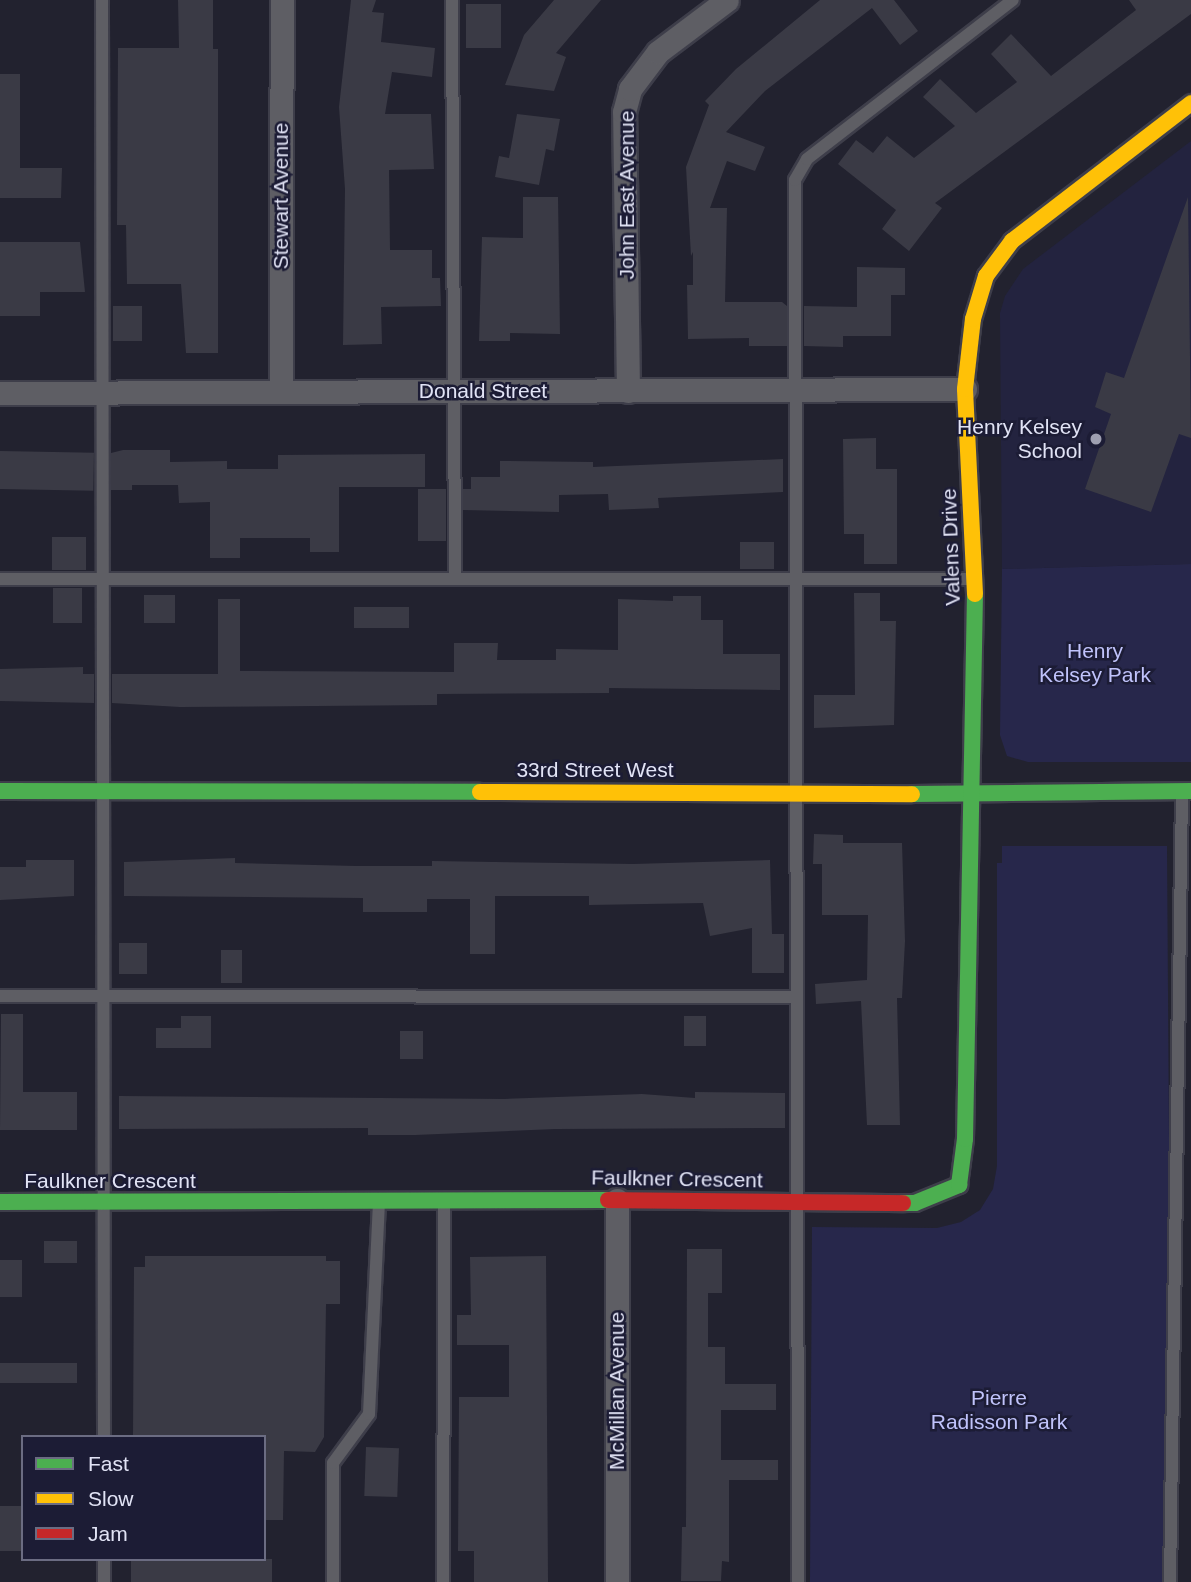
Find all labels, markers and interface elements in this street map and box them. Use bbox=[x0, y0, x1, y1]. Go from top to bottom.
street label: John East Avenue bbox=[614, 110, 640, 280]
street label: Stewart Avenue bbox=[268, 122, 294, 270]
street label: Donald Street bbox=[419, 378, 547, 404]
place label: Henry Kelsey School bbox=[957, 414, 1082, 464]
marker: Henry Kelsey School bbox=[1088, 431, 1104, 447]
street label: Valens Drive bbox=[936, 488, 966, 606]
park label: Henry Kelsey Park bbox=[1039, 638, 1151, 688]
street label: 33rd Street West bbox=[516, 757, 674, 783]
street label: Faulkner Crescent bbox=[591, 1165, 763, 1193]
street label: Faulkner Crescent bbox=[24, 1168, 196, 1194]
street label: McMillan Avenue bbox=[604, 1311, 630, 1471]
park label: Pierre Radisson Park bbox=[931, 1385, 1067, 1435]
legend bbox=[21, 1435, 266, 1561]
text: Fast bbox=[88, 1452, 129, 1475]
text: Slow bbox=[88, 1487, 134, 1510]
text: Jam bbox=[88, 1522, 128, 1545]

